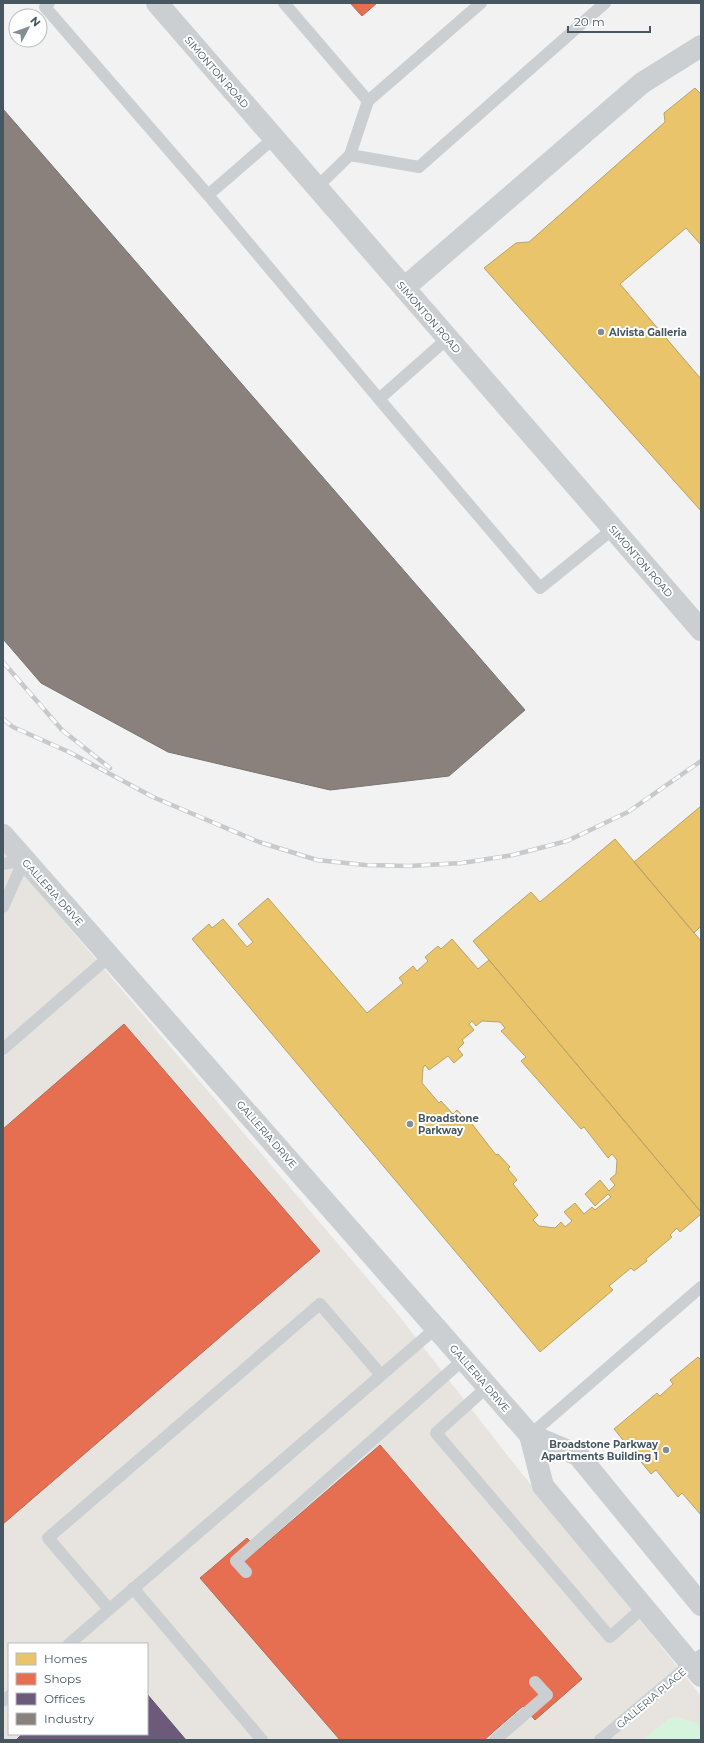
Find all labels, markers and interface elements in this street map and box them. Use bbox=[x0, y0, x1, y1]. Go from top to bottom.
north arrow bbox=[8, 8, 48, 48]
scale bar bbox=[568, 8, 650, 34]
text: N bbox=[27, 13, 44, 29]
text: 20 m bbox=[574, 14, 605, 29]
street label: SIMONTON ROAD bbox=[182, 34, 251, 111]
street label: SIMONTON ROAD bbox=[394, 279, 463, 356]
place label: Alvista Galleria bbox=[608, 326, 687, 339]
marker: Alvista Galleria bbox=[596, 327, 606, 337]
street label: SIMONTON ROAD bbox=[606, 523, 675, 600]
street label: GALLERIA DRIVE bbox=[19, 856, 86, 929]
street label: GALLERIA DRIVE bbox=[234, 1098, 300, 1171]
place label: Broadstone Parkway bbox=[418, 1112, 479, 1137]
marker: Broadstone Parkway bbox=[405, 1119, 415, 1129]
street label: GALLERIA DRIVE bbox=[447, 1342, 513, 1415]
place label: Broadstone Parkway Apartments Building 1 bbox=[540, 1438, 659, 1463]
marker: Broadstone Parkway Apartments Building 1 bbox=[661, 1445, 671, 1455]
legend bbox=[8, 1643, 148, 1735]
text: Homes bbox=[44, 1651, 87, 1666]
street label: GALLERIA PLACE bbox=[614, 1665, 689, 1731]
text: Shops bbox=[44, 1671, 81, 1686]
text: Offices bbox=[44, 1691, 85, 1706]
text: Industry bbox=[44, 1711, 94, 1726]

